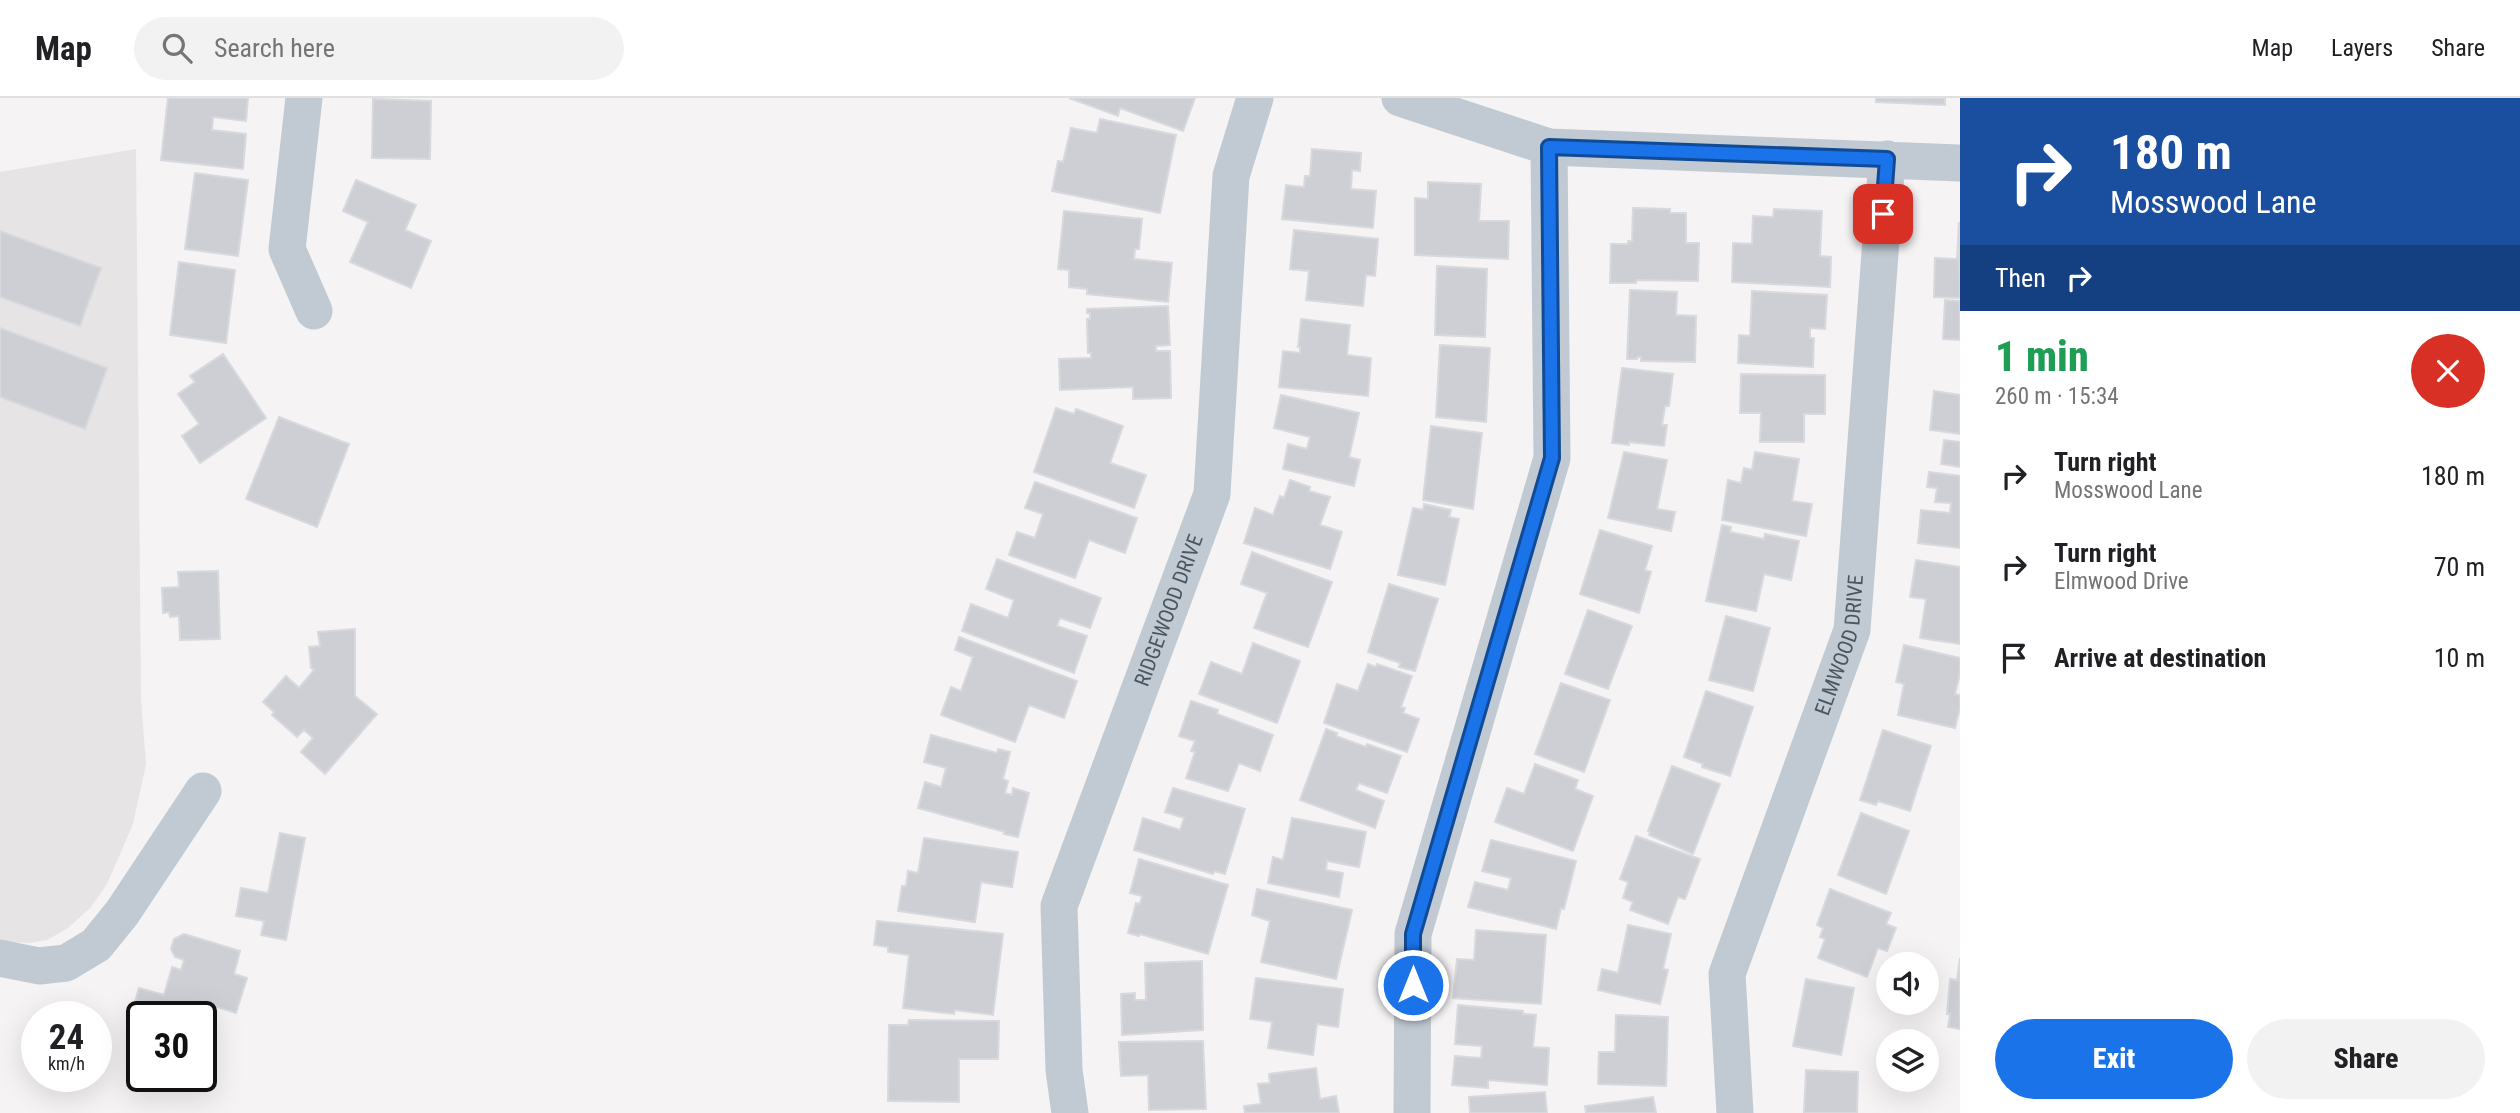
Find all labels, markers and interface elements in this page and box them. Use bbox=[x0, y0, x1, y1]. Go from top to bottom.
search box bbox=[134, 17, 624, 80]
text: Map bbox=[35, 29, 92, 68]
icon: search bbox=[158, 29, 196, 67]
text: Search here bbox=[214, 33, 335, 63]
text: Map bbox=[2252, 34, 2293, 62]
text: Layers bbox=[2331, 34, 2393, 62]
text: Share bbox=[2431, 34, 2485, 62]
text: 180 m bbox=[2110, 124, 2232, 181]
icon: right bbox=[1995, 126, 2086, 217]
text: Mosswood Lane bbox=[2110, 183, 2317, 221]
pin bbox=[1853, 184, 1913, 244]
icon: arrive bbox=[1864, 195, 1902, 233]
icon: right bbox=[2060, 259, 2098, 297]
text: Then bbox=[1995, 263, 2046, 293]
text: 1 min bbox=[1995, 332, 2089, 381]
button: close bbox=[2411, 334, 2485, 408]
text: 260 m · 15:34 bbox=[1995, 383, 2119, 410]
text: Turn right bbox=[2054, 447, 2156, 477]
icon: right bbox=[1995, 457, 2033, 495]
text: 180 m bbox=[2421, 461, 2485, 491]
text: Mosswood Lane bbox=[2054, 477, 2203, 504]
street label: RIDGEWOOD DRIVE bbox=[1130, 531, 1208, 689]
text: Turn right bbox=[2054, 538, 2156, 568]
icon: right bbox=[1995, 548, 2033, 586]
text: 70 m bbox=[2434, 552, 2485, 582]
text: Elmwood Drive bbox=[2054, 568, 2189, 595]
street label: ELMWOOD DRIVE bbox=[1810, 574, 1868, 718]
icon: arrive bbox=[1995, 639, 2033, 677]
text: Arrive at destination bbox=[2054, 643, 2266, 673]
text: 10 m bbox=[2434, 643, 2485, 673]
position arrow bbox=[1376, 948, 1450, 1022]
map controls bbox=[1876, 952, 1939, 1092]
button: sound bbox=[1876, 952, 1939, 1015]
speed limit sign: 30 bbox=[126, 1001, 217, 1092]
text: 24 bbox=[49, 1017, 84, 1058]
button: Exit bbox=[1995, 1019, 2233, 1099]
button: Share bbox=[2247, 1019, 2485, 1099]
button: layers bbox=[1876, 1029, 1939, 1092]
text: km/h bbox=[48, 1053, 85, 1074]

